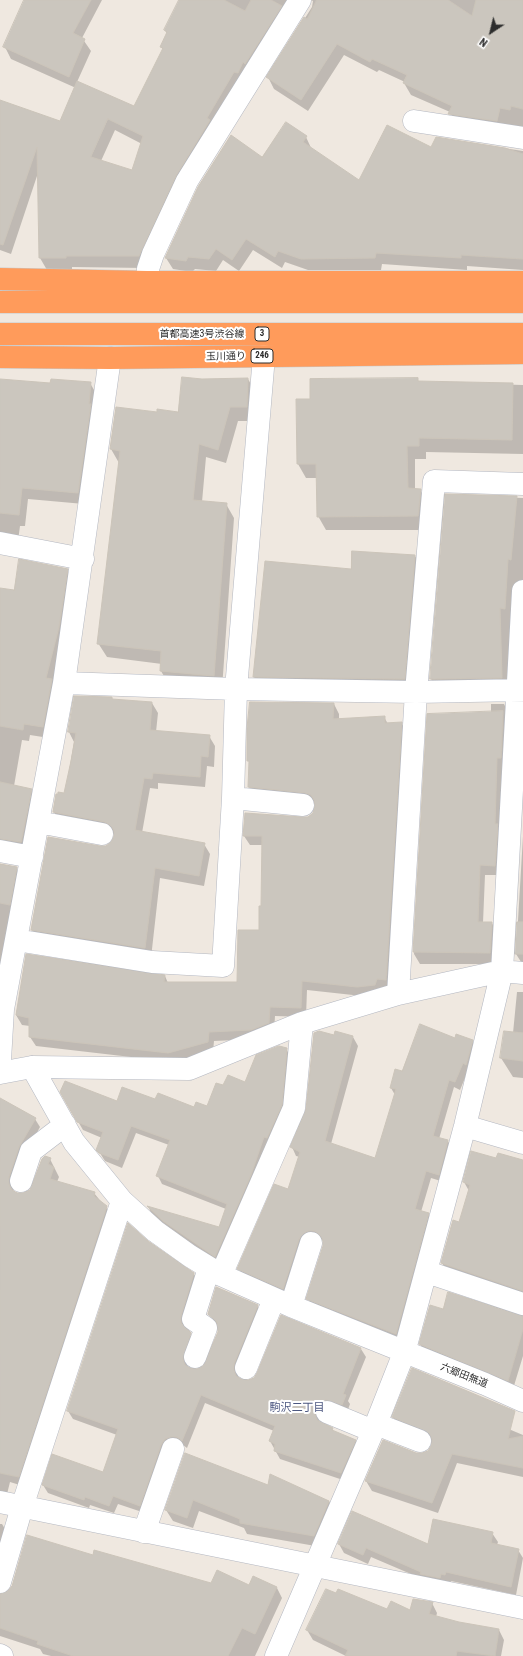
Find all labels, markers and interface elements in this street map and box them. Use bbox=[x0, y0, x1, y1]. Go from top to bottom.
north arrow bbox=[471, 12, 511, 52]
text: N bbox=[477, 35, 490, 49]
road number: 3 bbox=[255, 327, 269, 341]
street label: 首都高速3号渋谷線 bbox=[160, 328, 244, 340]
road number: 246 bbox=[251, 349, 273, 363]
street label: 玉川通り bbox=[206, 351, 246, 363]
street label: 六郷田無道 bbox=[439, 1361, 489, 1391]
district label: 駒沢二丁目 bbox=[270, 1401, 324, 1415]

